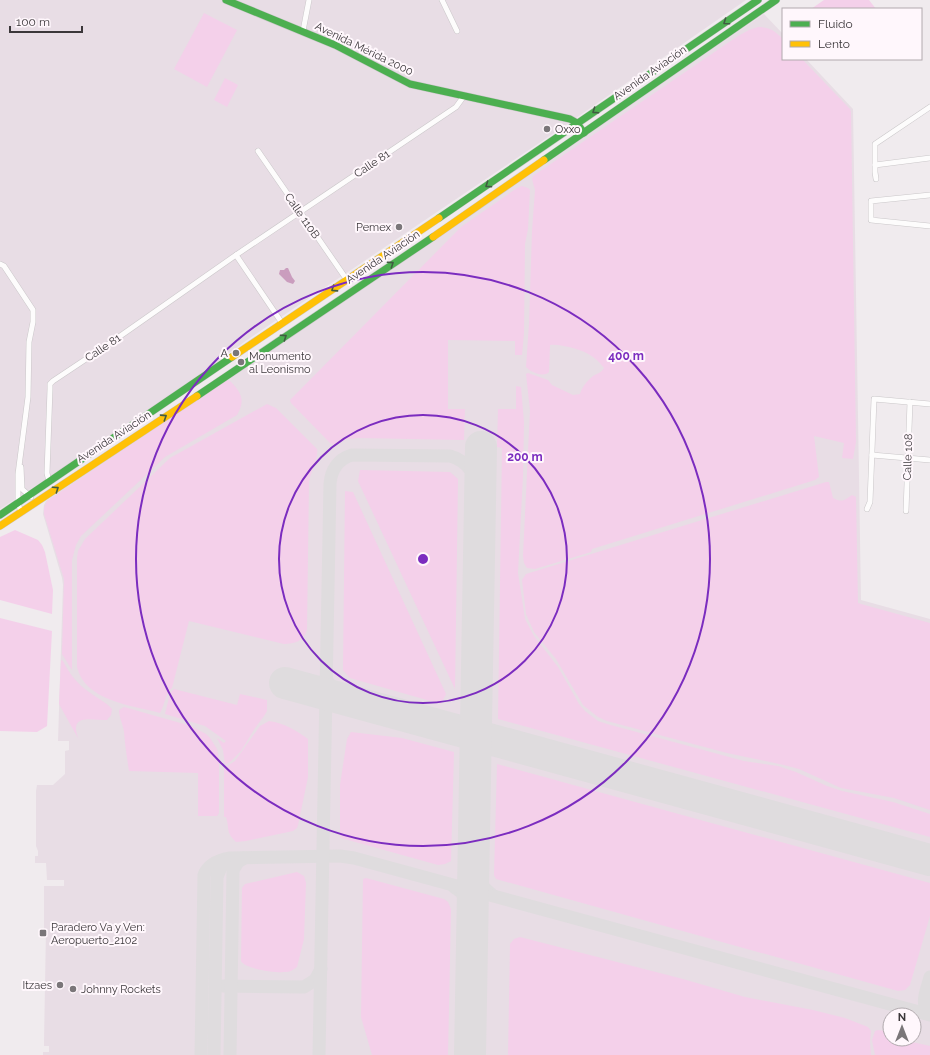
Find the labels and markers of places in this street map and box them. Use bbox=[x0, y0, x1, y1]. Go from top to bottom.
place label: Oxxo bbox=[555, 123, 581, 136]
marker: Oxxo bbox=[542, 124, 552, 134]
place label: Pemex bbox=[356, 221, 391, 234]
marker: Pemex bbox=[394, 222, 404, 232]
place label: A bbox=[221, 347, 229, 360]
marker: A bbox=[231, 348, 241, 358]
place label: Monumento al Leonismo bbox=[249, 350, 312, 376]
marker: Monumento al Leonismo bbox=[236, 357, 246, 367]
centre of rings bbox=[416, 552, 430, 566]
place label: Paradero Va y Ven: Aeropuerto_2102 bbox=[51, 921, 145, 947]
marker: Paradero Va y Ven: Aeropuerto_2102 bbox=[38, 928, 48, 938]
place label: Itzaes bbox=[22, 979, 52, 992]
marker: Itzaes bbox=[55, 980, 65, 990]
place label: Johnny Rockets bbox=[81, 983, 161, 996]
marker: Johnny Rockets bbox=[68, 984, 78, 994]

